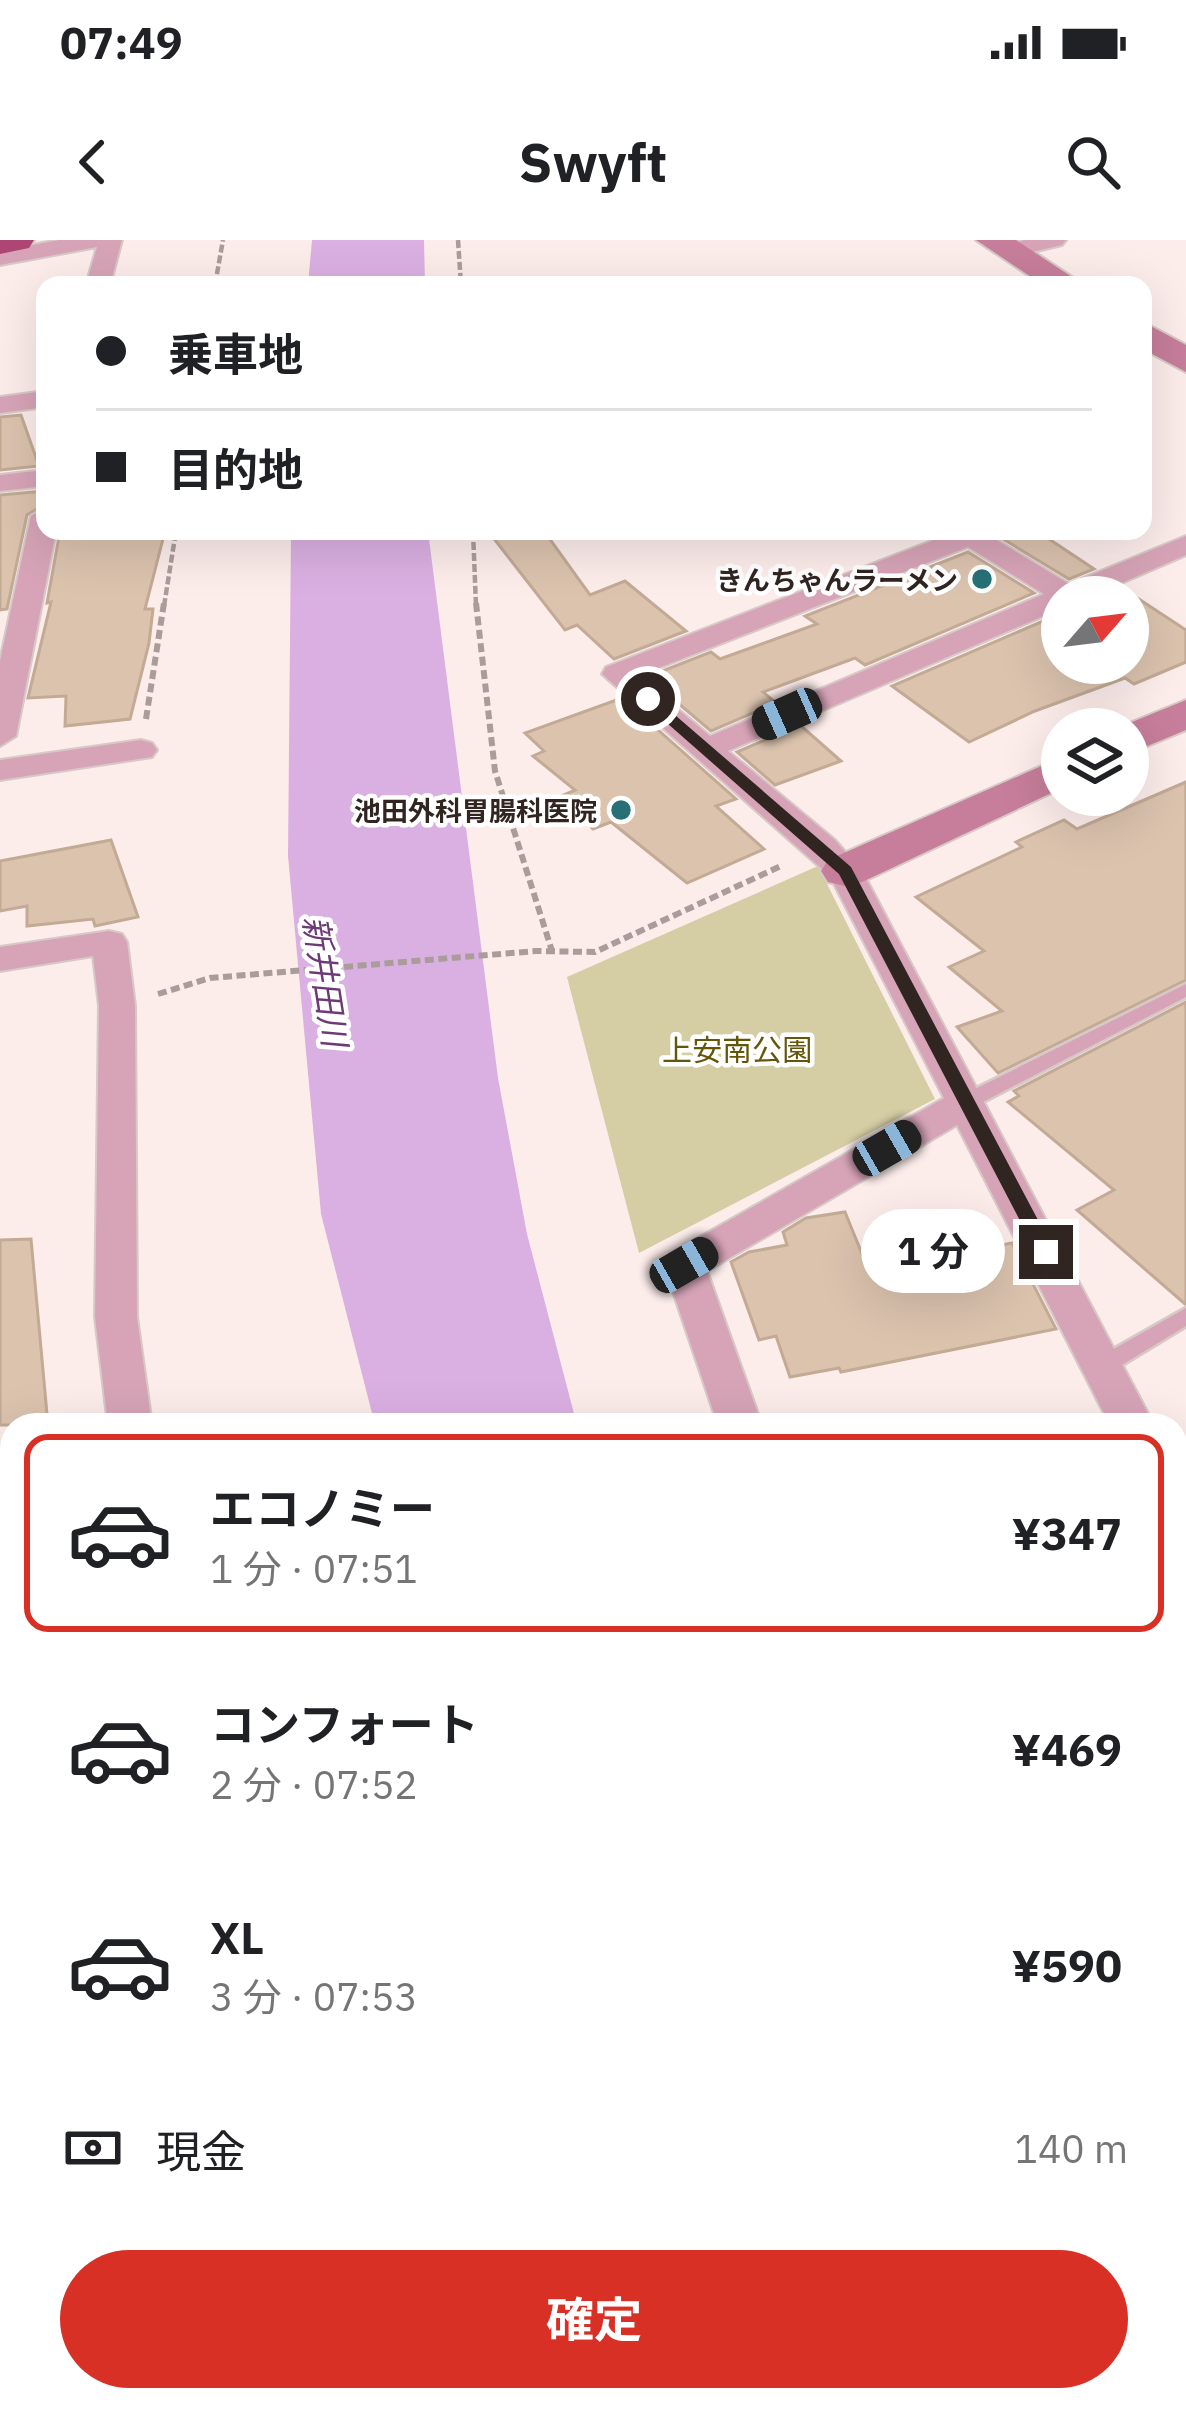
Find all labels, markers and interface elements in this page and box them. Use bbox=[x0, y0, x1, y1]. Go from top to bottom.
text: 07:49 bbox=[60, 13, 183, 71]
text: Swyft bbox=[519, 127, 667, 197]
icon: back bbox=[60, 129, 126, 195]
icon: search bbox=[1060, 129, 1126, 195]
text: 乗車地 bbox=[168, 325, 303, 383]
text: 目的地 bbox=[168, 440, 303, 498]
place label: きんちゃんラーメン bbox=[716, 562, 958, 597]
marker: きんちゃんラーメン bbox=[969, 566, 995, 592]
north arrow bbox=[1041, 576, 1149, 684]
map controls bbox=[1041, 576, 1149, 816]
route start bbox=[621, 672, 675, 726]
car bbox=[747, 683, 827, 745]
button: layers bbox=[1041, 708, 1149, 816]
place label: 池田外科胃腸科医院 bbox=[354, 793, 597, 828]
marker: 池田外科胃腸科医院 bbox=[608, 797, 634, 823]
water label: 新井田川 bbox=[294, 912, 358, 1053]
park label: 上安南公園 bbox=[662, 1030, 812, 1069]
car bbox=[847, 1114, 927, 1182]
callout: 1 分 bbox=[860, 1210, 1004, 1294]
text: 1 分 bbox=[897, 1225, 969, 1276]
route end bbox=[1019, 1225, 1073, 1279]
car bbox=[644, 1231, 724, 1299]
icon: car bbox=[66, 1479, 174, 1587]
text: エコノミー bbox=[210, 1479, 435, 1537]
text: ¥347 bbox=[1012, 1504, 1122, 1562]
text: 1 分 · 07:51 bbox=[210, 1543, 418, 1594]
icon: car bbox=[66, 1695, 174, 1803]
text: コンフォート bbox=[210, 1695, 479, 1753]
text: ¥469 bbox=[1012, 1720, 1122, 1778]
text: 2 分 · 07:52 bbox=[210, 1759, 418, 1810]
text: XL bbox=[210, 1908, 264, 1966]
icon: car bbox=[66, 1911, 174, 2019]
text: ¥590 bbox=[1012, 1936, 1122, 1994]
text: 3 分 · 07:53 bbox=[210, 1971, 418, 2022]
icon: cash bbox=[60, 2115, 126, 2181]
text: 現金 bbox=[156, 2122, 246, 2180]
text: 140 m bbox=[1015, 2123, 1128, 2174]
button: 確定 bbox=[60, 2250, 1128, 2388]

